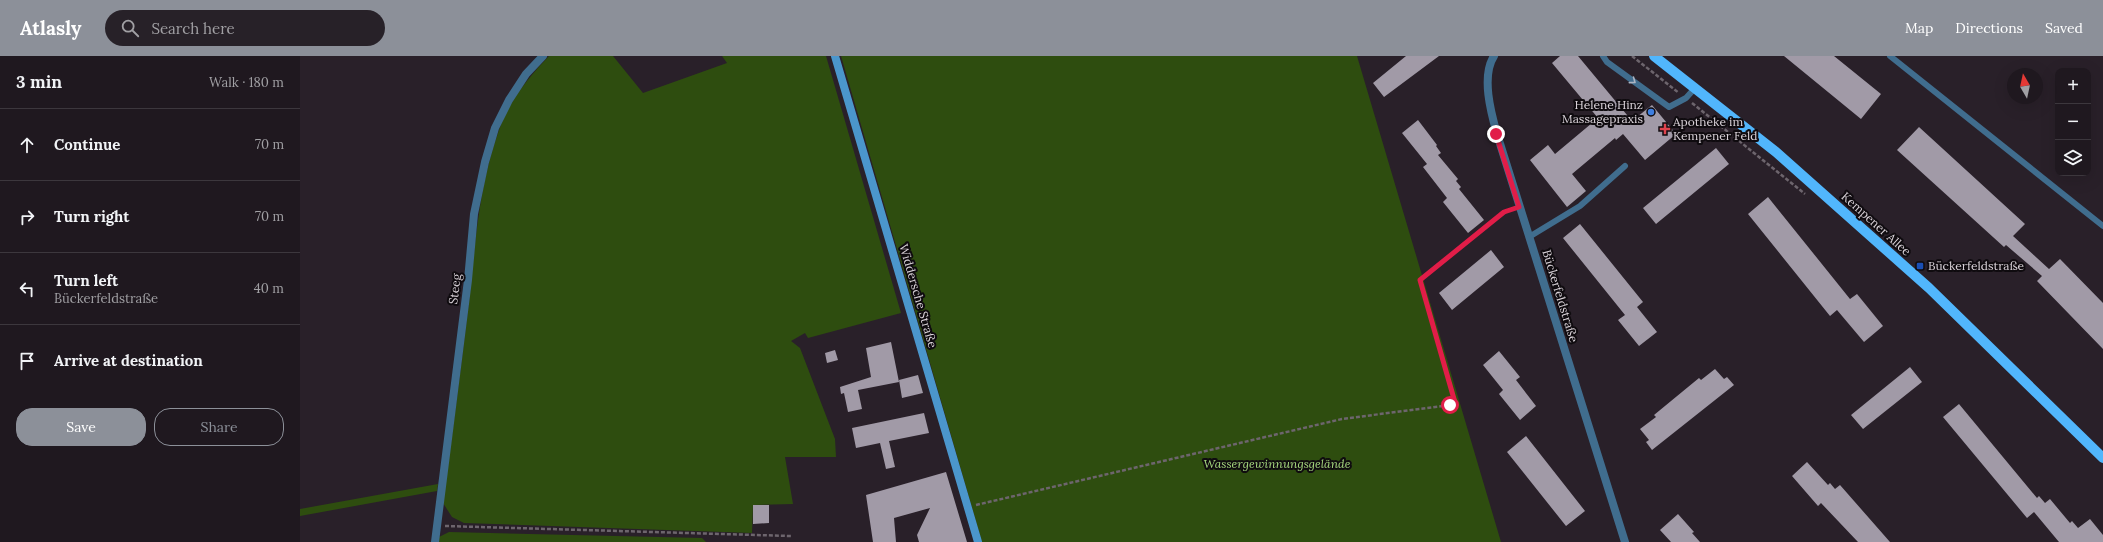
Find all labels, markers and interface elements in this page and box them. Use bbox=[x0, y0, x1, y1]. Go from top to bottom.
search box bbox=[105, 10, 385, 46]
text: Atlasly bbox=[20, 16, 81, 40]
icon: search bbox=[119, 17, 141, 39]
text: Search here bbox=[151, 19, 235, 38]
text: Map bbox=[1905, 19, 1933, 37]
text: Directions bbox=[1955, 19, 2023, 37]
text: Saved bbox=[2045, 19, 2083, 37]
north arrow bbox=[2007, 68, 2043, 104]
map controls bbox=[2055, 68, 2091, 176]
button: + bbox=[2055, 68, 2091, 104]
text: 3 min bbox=[16, 71, 62, 93]
text: Walk · 180 m bbox=[209, 74, 284, 91]
one-way arrow bbox=[1628, 76, 1635, 83]
place label: Helene Hinz Massagepraxis bbox=[1562, 97, 1643, 126]
button: − bbox=[2055, 104, 2091, 140]
marker: Helene Hinz Massagepraxis bbox=[1646, 107, 1656, 117]
place label: Apotheke im Kempener Feld bbox=[1672, 114, 1757, 143]
marker: Apotheke im Kempener Feld bbox=[1660, 124, 1670, 134]
route end bbox=[1487, 125, 1505, 143]
icon: ahead bbox=[16, 134, 38, 156]
text: Continue bbox=[54, 135, 120, 154]
text: 70 m bbox=[255, 136, 284, 153]
button: layers bbox=[2055, 140, 2091, 176]
street label: Kempener Allee bbox=[1839, 189, 1914, 259]
icon: right bbox=[16, 206, 38, 228]
text: Turn right bbox=[54, 207, 130, 226]
text: 70 m bbox=[255, 208, 284, 225]
street label: Widdersche Straße bbox=[896, 242, 941, 350]
street label: Bückerfeldstraße bbox=[1539, 248, 1582, 344]
place label: Bückerfeldstraße bbox=[1928, 258, 2025, 273]
marker: Bückerfeldstraße bbox=[1915, 261, 1925, 271]
text: Turn left bbox=[54, 271, 118, 290]
street label: Steeg bbox=[445, 272, 464, 305]
icon: left bbox=[16, 278, 38, 300]
text: 40 m bbox=[254, 280, 284, 297]
text: Bückerfeldstraße bbox=[54, 290, 158, 307]
icon: arrive bbox=[16, 350, 38, 372]
text: Arrive at destination bbox=[54, 351, 203, 370]
route start bbox=[1441, 396, 1459, 414]
button: Save bbox=[16, 408, 146, 446]
button: Share bbox=[154, 408, 284, 446]
park label: Wassergewinnungsgelände bbox=[1204, 456, 1351, 471]

